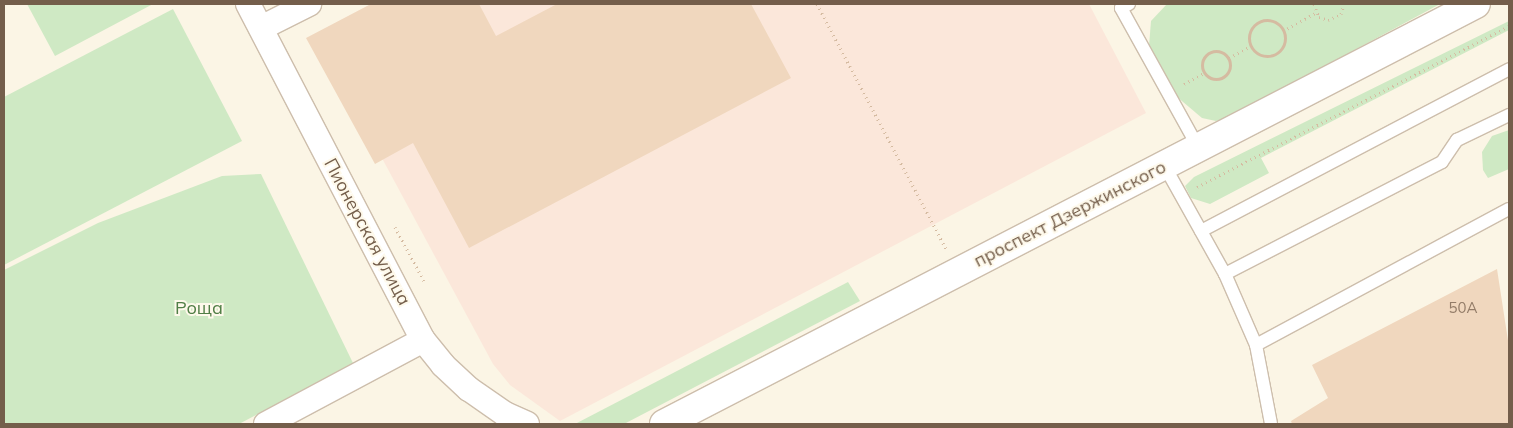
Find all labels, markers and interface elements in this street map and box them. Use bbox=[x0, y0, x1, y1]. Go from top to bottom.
street label: Пионерская улица bbox=[319, 155, 415, 309]
street label: проспект Дзержинского bbox=[970, 156, 1170, 272]
park label: Роща bbox=[175, 297, 223, 319]
house number: 50А bbox=[1448, 299, 1478, 317]

